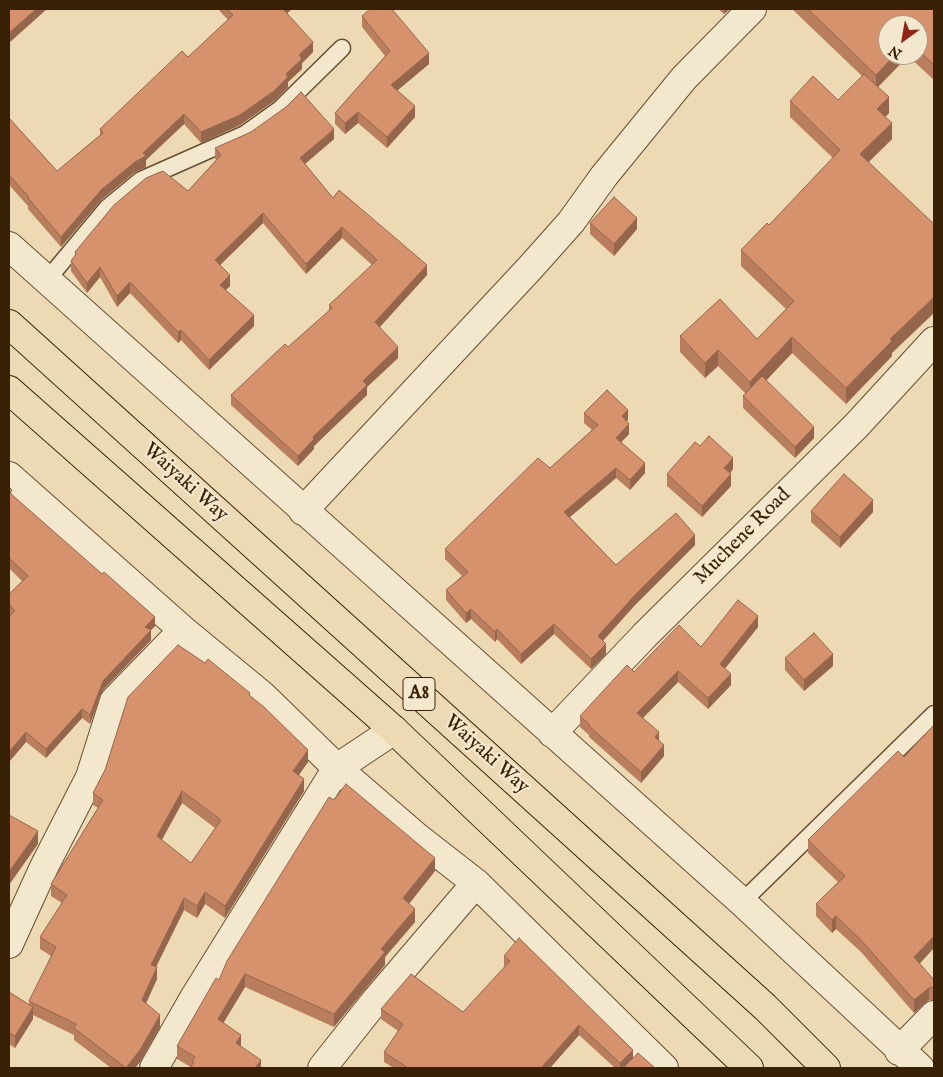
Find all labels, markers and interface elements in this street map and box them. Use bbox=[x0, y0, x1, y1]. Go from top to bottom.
north arrow bbox=[878, 15, 928, 65]
text: N bbox=[886, 41, 905, 63]
street label: Waiyaki Way bbox=[137, 438, 233, 528]
street label: Muchene Road bbox=[690, 484, 796, 590]
road number: A8 bbox=[403, 678, 435, 711]
street label: Waiyaki Way bbox=[438, 710, 534, 800]

